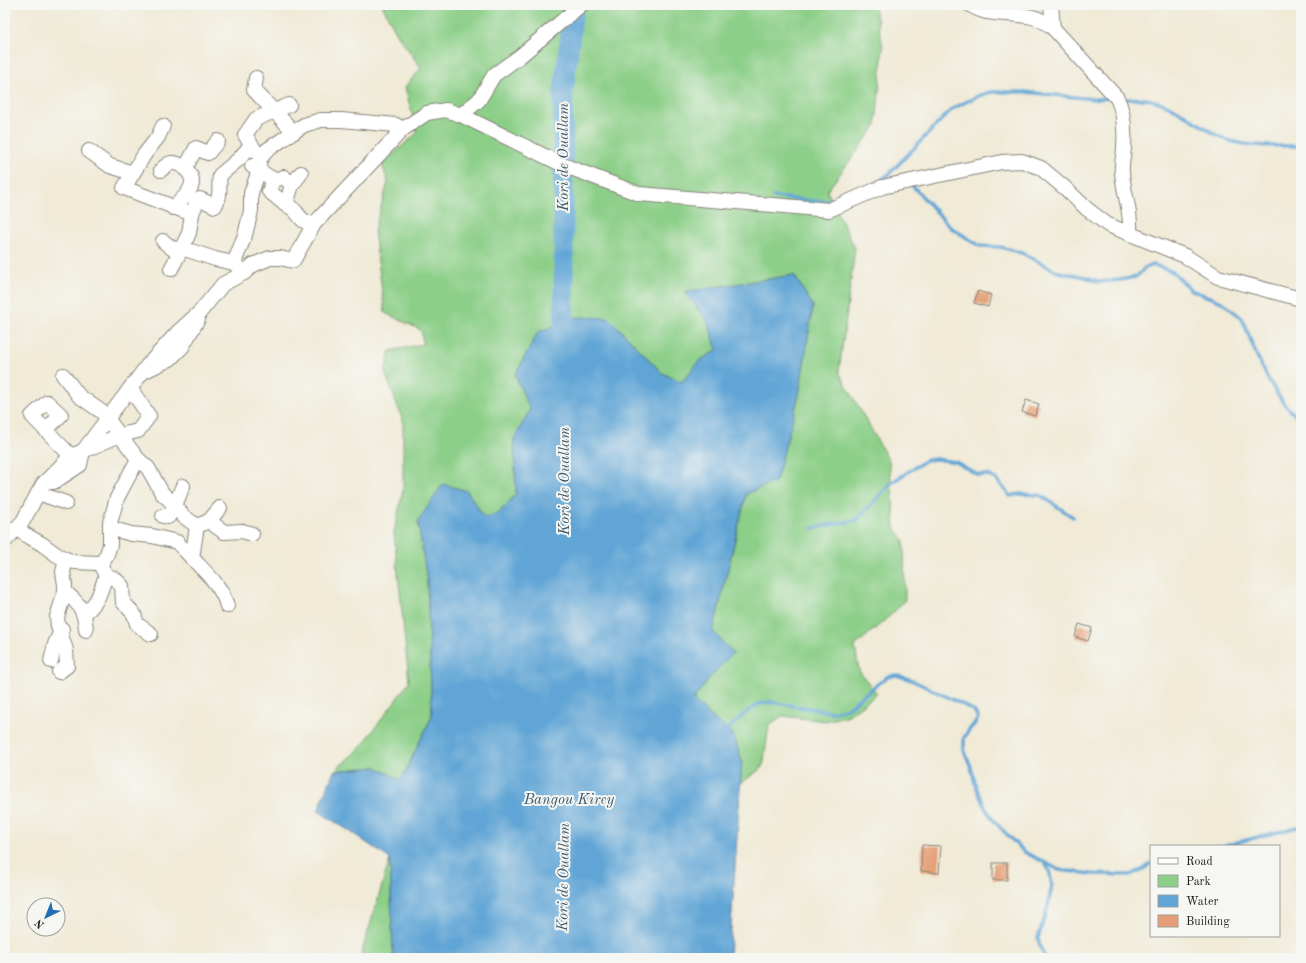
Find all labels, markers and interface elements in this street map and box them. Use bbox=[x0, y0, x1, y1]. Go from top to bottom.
water label: Kori de Ouallam bbox=[557, 103, 572, 212]
water label: Kori de Ouallam bbox=[558, 427, 573, 536]
water label: Bangou Kirey bbox=[523, 793, 615, 808]
water label: Kori de Ouallam bbox=[556, 823, 573, 932]
legend bbox=[1150, 845, 1280, 937]
text: Road bbox=[1186, 856, 1213, 868]
text: Park bbox=[1186, 876, 1211, 888]
text: Water bbox=[1186, 896, 1219, 908]
north arrow bbox=[26, 897, 66, 937]
text: N bbox=[33, 916, 47, 930]
text: Building bbox=[1186, 916, 1230, 928]

